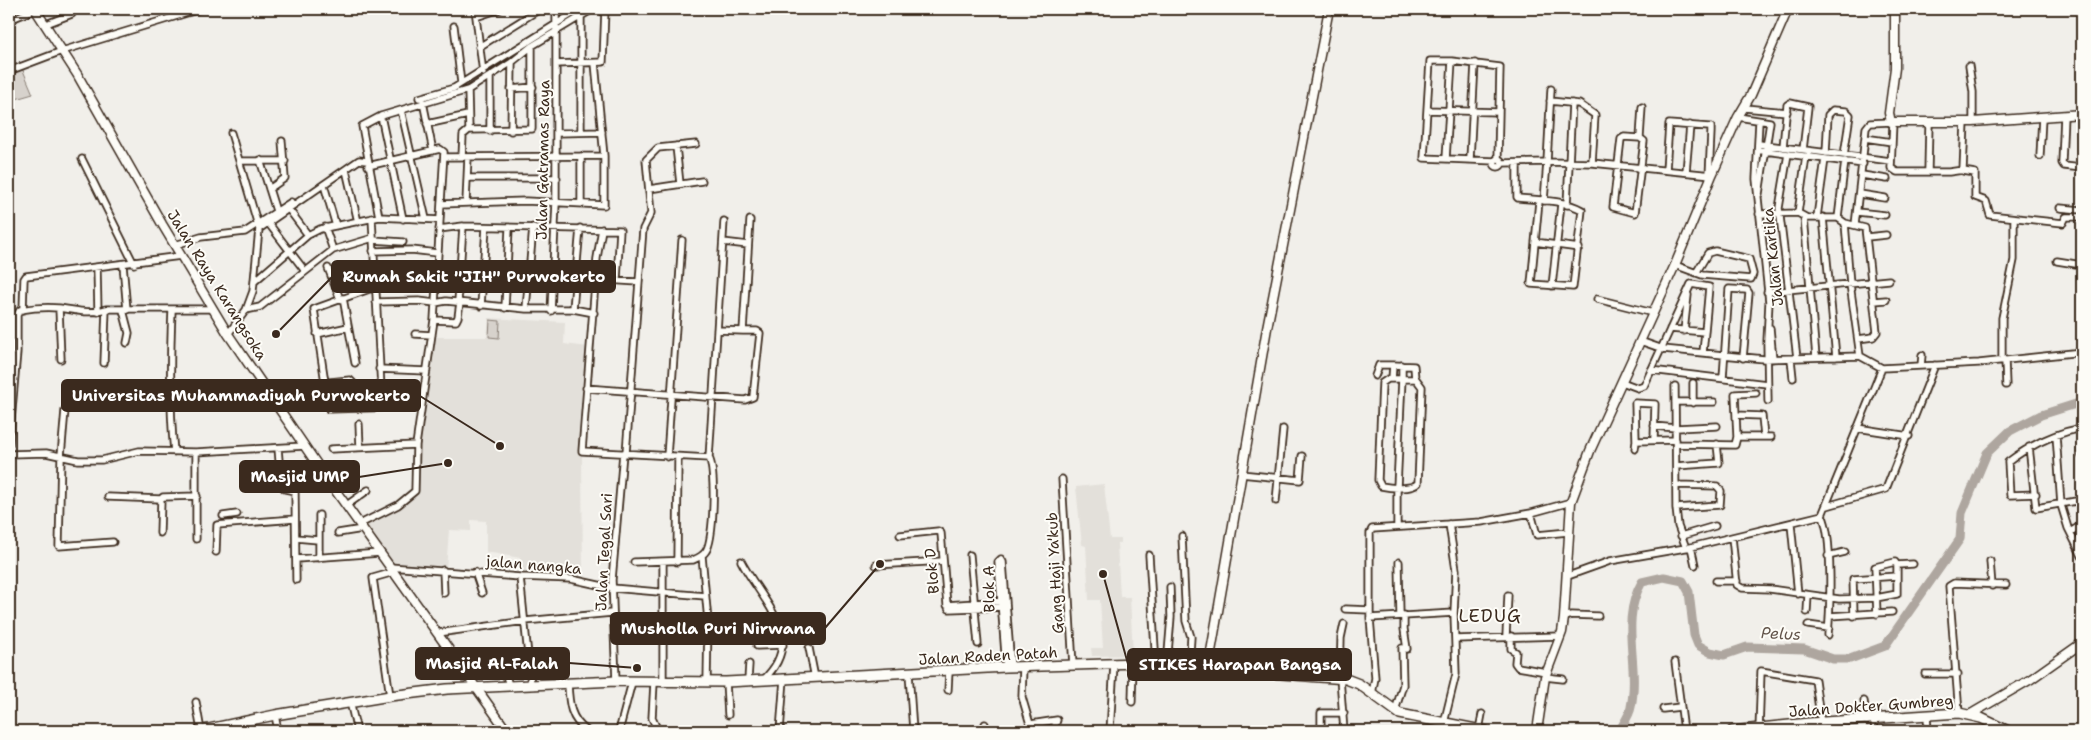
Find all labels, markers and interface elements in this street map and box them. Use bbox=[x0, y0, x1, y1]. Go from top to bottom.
street label: Jalan Gatramas Raya bbox=[532, 79, 554, 240]
street label: Jalan Raya Karangsoka bbox=[162, 206, 272, 365]
street label: Jalan Kartika bbox=[1758, 206, 1788, 307]
callout: Rumah Sakit "JIH" Purwokerto bbox=[332, 261, 615, 292]
text: Rumah Sakit "JIH" Purwokerto bbox=[343, 266, 605, 287]
callout: Universitas Muhammadiyah Purwokerto bbox=[62, 380, 420, 411]
text: Universitas Muhammadiyah Purwokerto bbox=[72, 385, 410, 406]
callout: Masjid UMP bbox=[240, 461, 359, 492]
text: Masjid UMP bbox=[250, 466, 350, 487]
street label: Jalan Tegal Sari bbox=[591, 492, 617, 612]
street label: Gang Haji Ya'kub bbox=[1042, 512, 1068, 634]
street label: Blok D bbox=[920, 547, 944, 595]
street label: jalan nangka bbox=[485, 551, 583, 579]
street label: Blok A bbox=[979, 565, 999, 613]
district label: LEDUG bbox=[1458, 604, 1522, 628]
callout: Musholla Puri Nirwana bbox=[611, 613, 825, 644]
text: Musholla Puri Nirwana bbox=[621, 618, 815, 639]
water label: Pelus bbox=[1760, 622, 1802, 645]
street label: Jalan Raden Patah bbox=[918, 642, 1058, 670]
callout: Masjid Al-Falah bbox=[416, 648, 569, 679]
callout: STIKES Harapan Bangsa bbox=[1128, 649, 1351, 680]
text: Masjid Al-Falah bbox=[425, 653, 559, 674]
text: STIKES Harapan Bangsa bbox=[1139, 654, 1341, 675]
street label: Jalan Dokter Gumbreg bbox=[1788, 690, 1954, 722]

